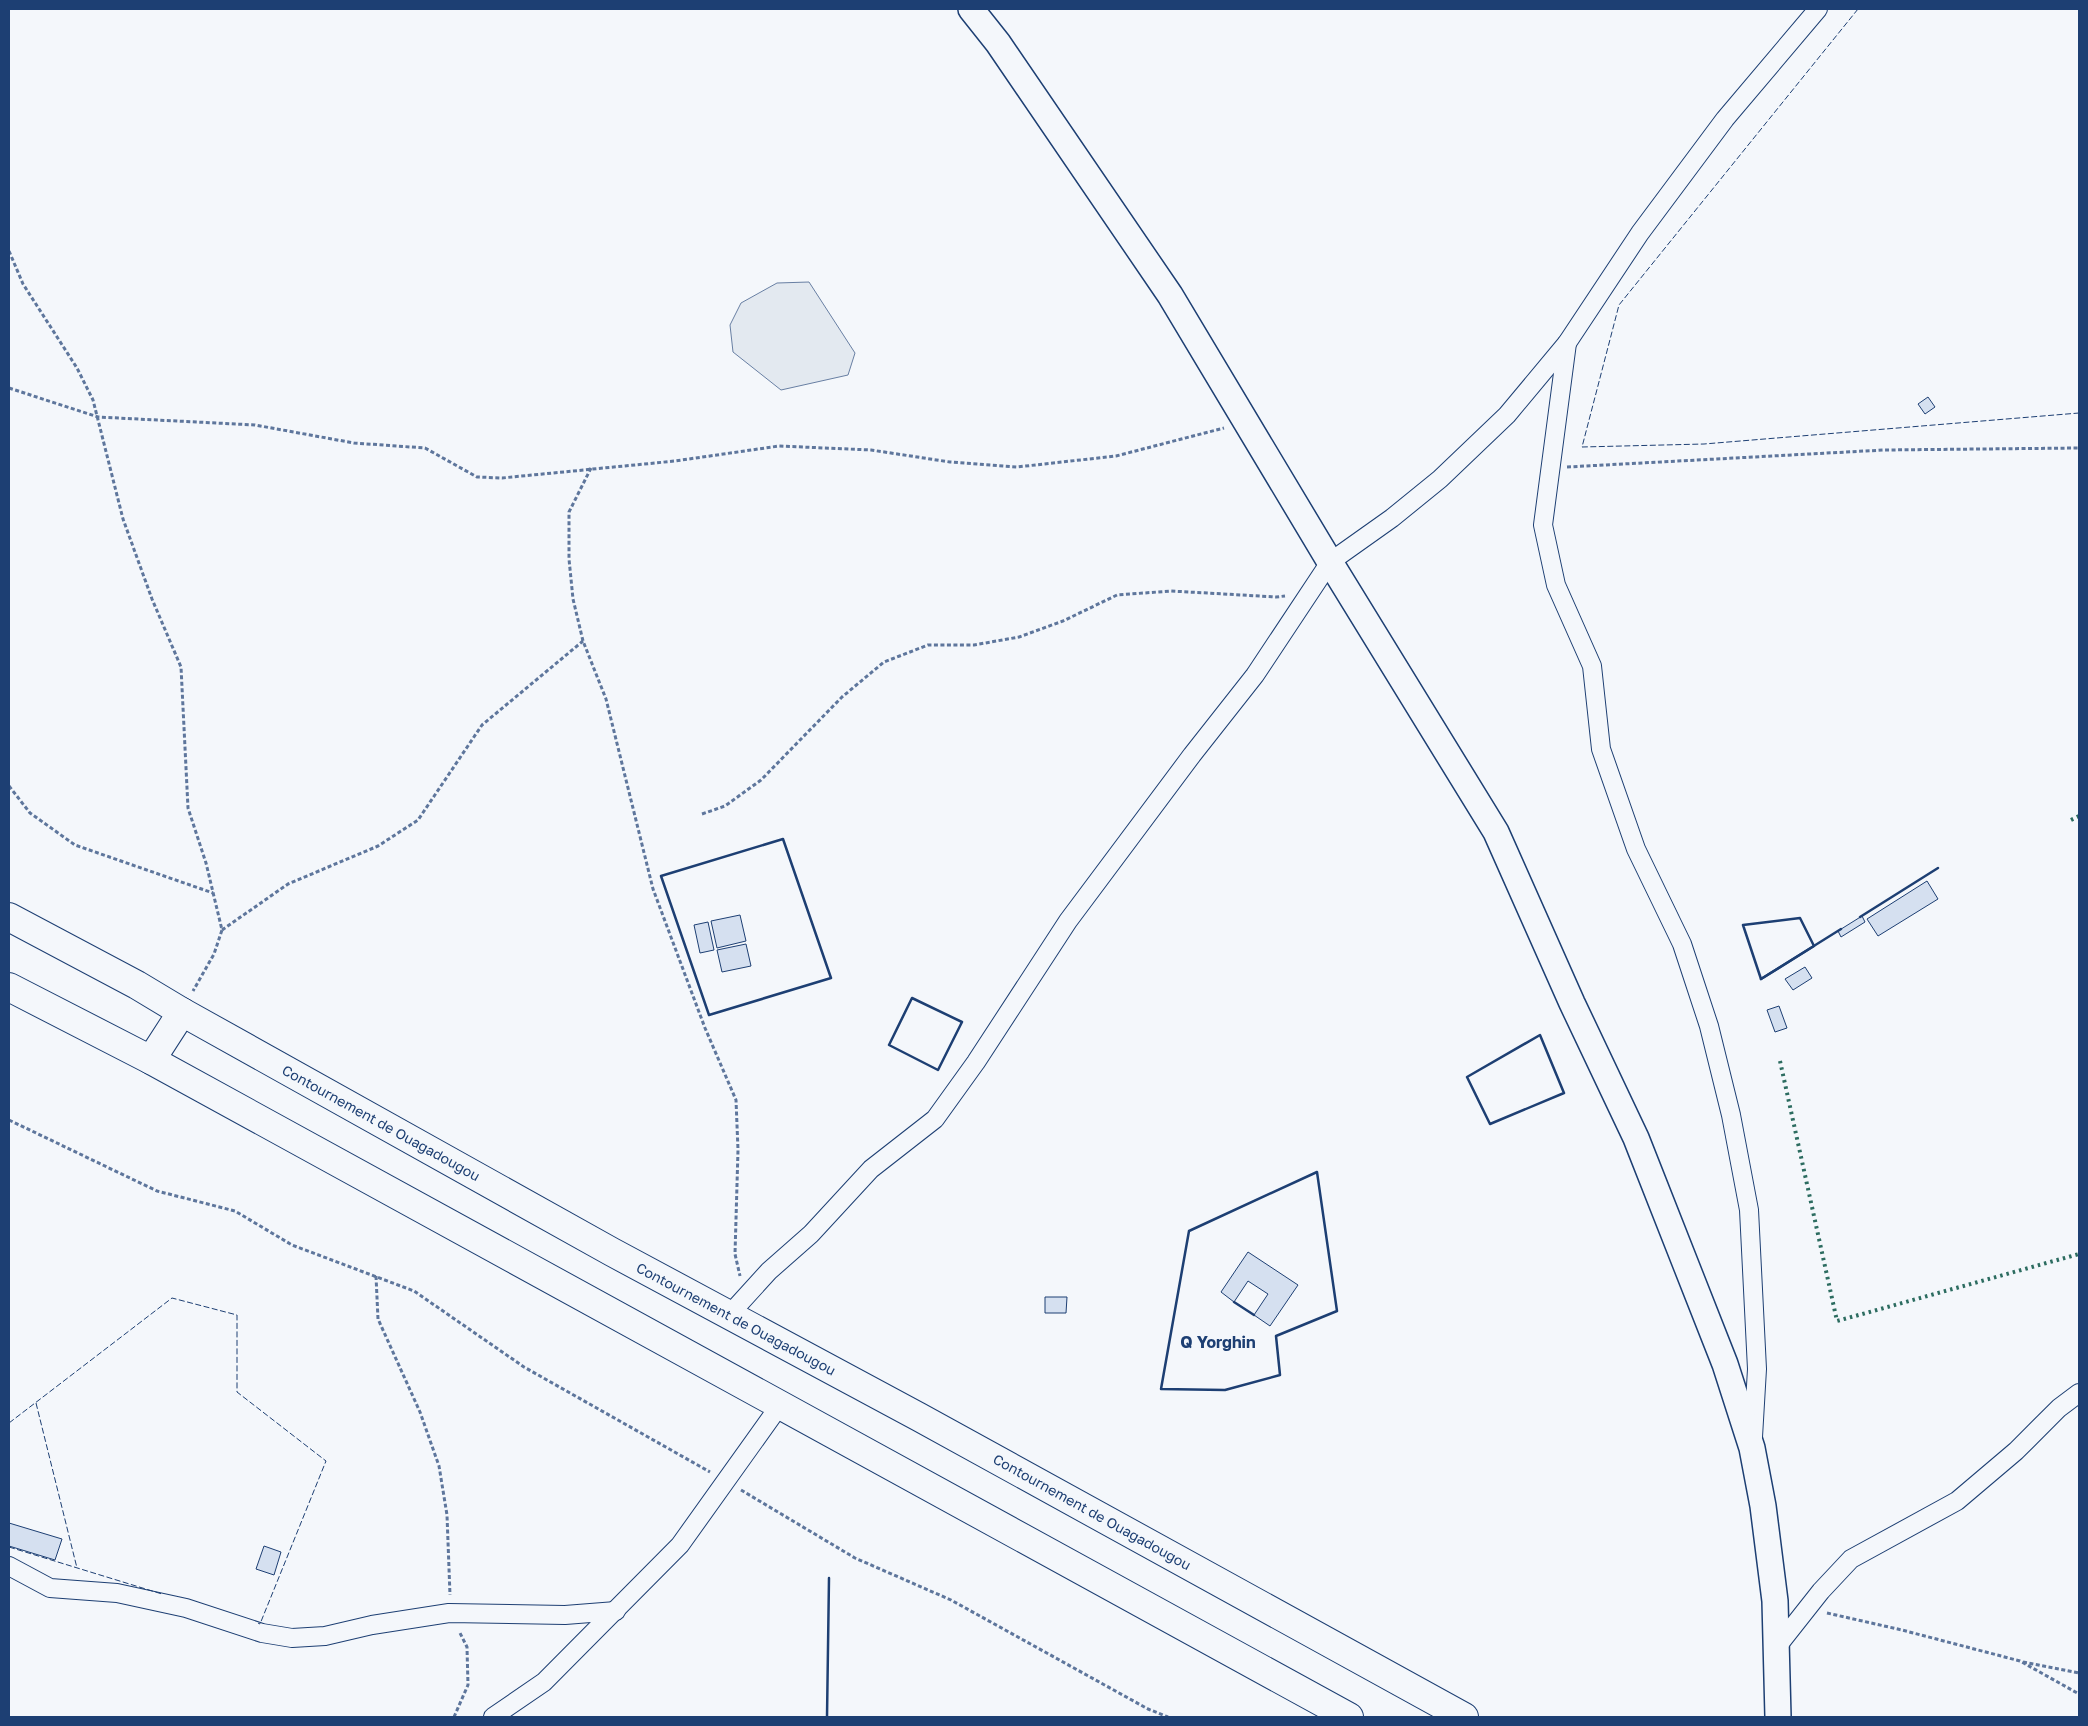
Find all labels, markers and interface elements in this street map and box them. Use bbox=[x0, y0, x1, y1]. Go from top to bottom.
street label: Contournement de Ouagadougou bbox=[279, 1061, 483, 1184]
street label: Contournement de Ouagadougou bbox=[634, 1259, 839, 1379]
district label: Q Yorghin bbox=[1180, 1332, 1256, 1352]
street label: Contournement de Ouagadougou bbox=[990, 1450, 1194, 1573]

